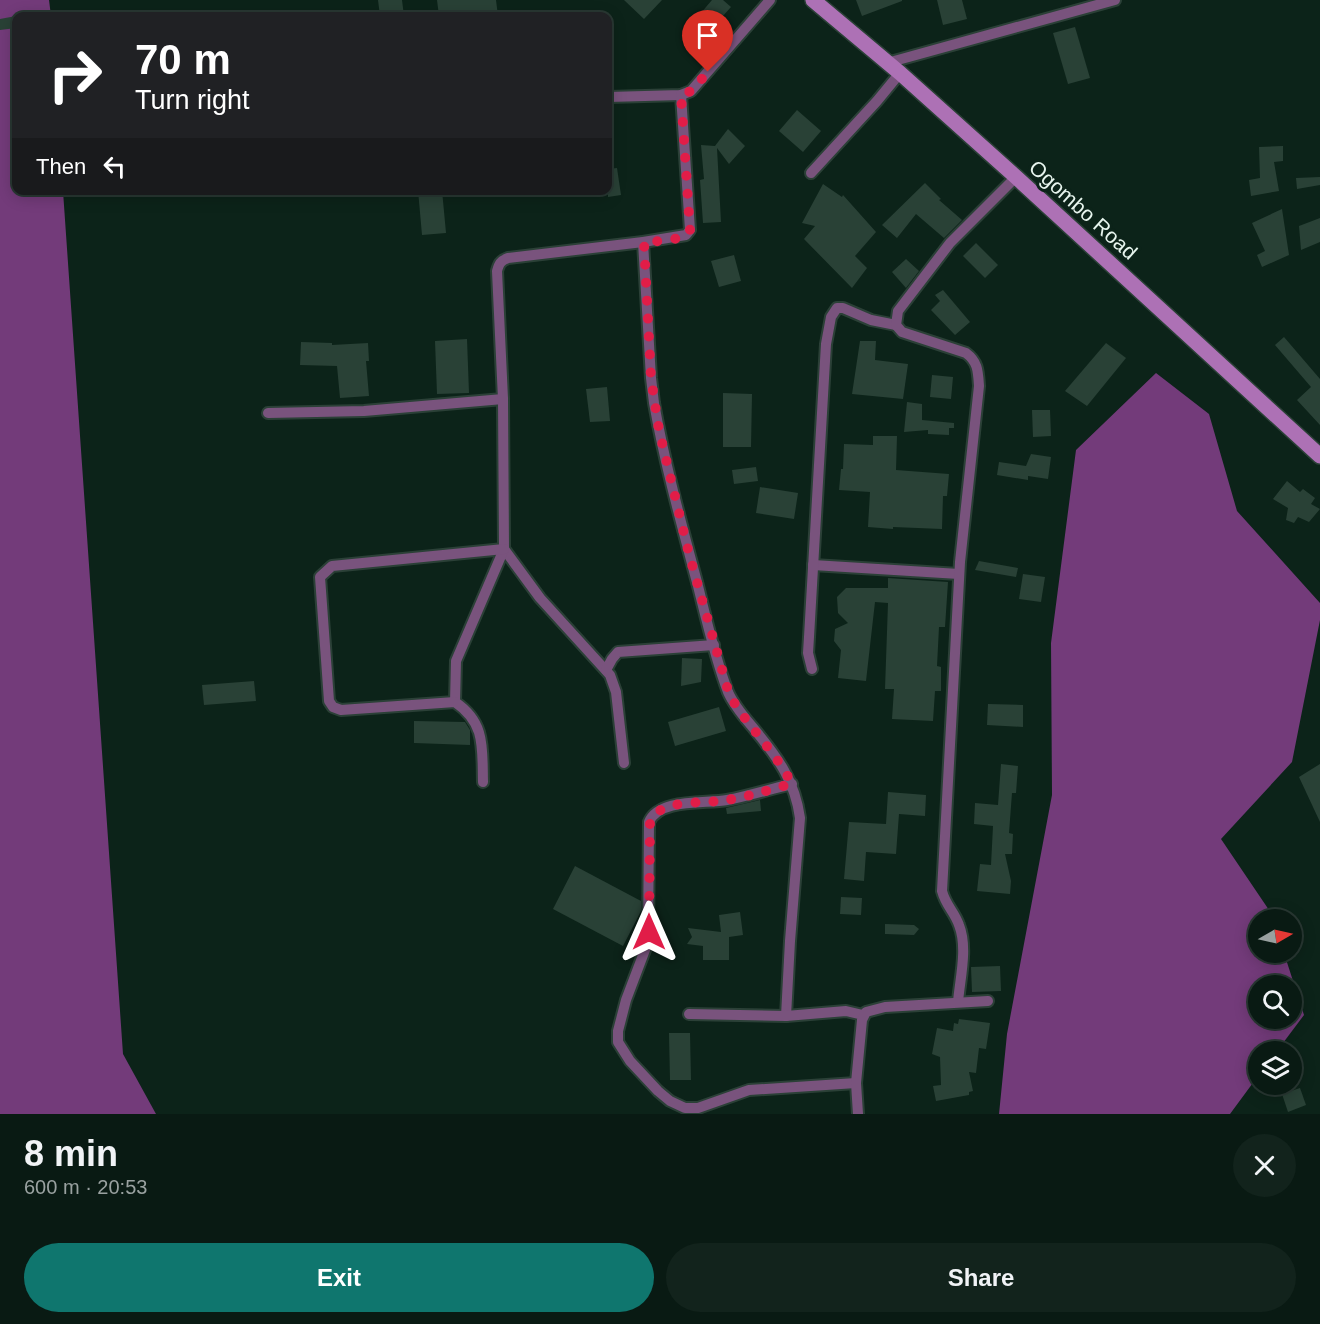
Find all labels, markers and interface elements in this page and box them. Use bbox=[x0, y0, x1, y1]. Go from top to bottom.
pin bbox=[682, 10, 733, 72]
icon: arrive bbox=[691, 19, 724, 52]
icon: right bbox=[36, 36, 114, 114]
text: 70 m bbox=[135, 36, 231, 83]
text: Turn right bbox=[135, 85, 250, 115]
icon: left bbox=[98, 150, 131, 183]
text: Then bbox=[36, 154, 86, 179]
street label: Ogombo Road bbox=[1025, 155, 1142, 264]
position arrow bbox=[617, 900, 681, 964]
north arrow bbox=[1248, 909, 1302, 963]
map controls bbox=[1248, 909, 1302, 1095]
button: search bbox=[1248, 975, 1302, 1029]
button: layers bbox=[1248, 1041, 1302, 1095]
text: 8 min bbox=[24, 1133, 118, 1174]
button: close bbox=[1233, 1134, 1296, 1197]
text: 600 m · 20:53 bbox=[24, 1176, 147, 1198]
button: Exit bbox=[24, 1243, 654, 1312]
button: Share bbox=[666, 1243, 1296, 1312]

